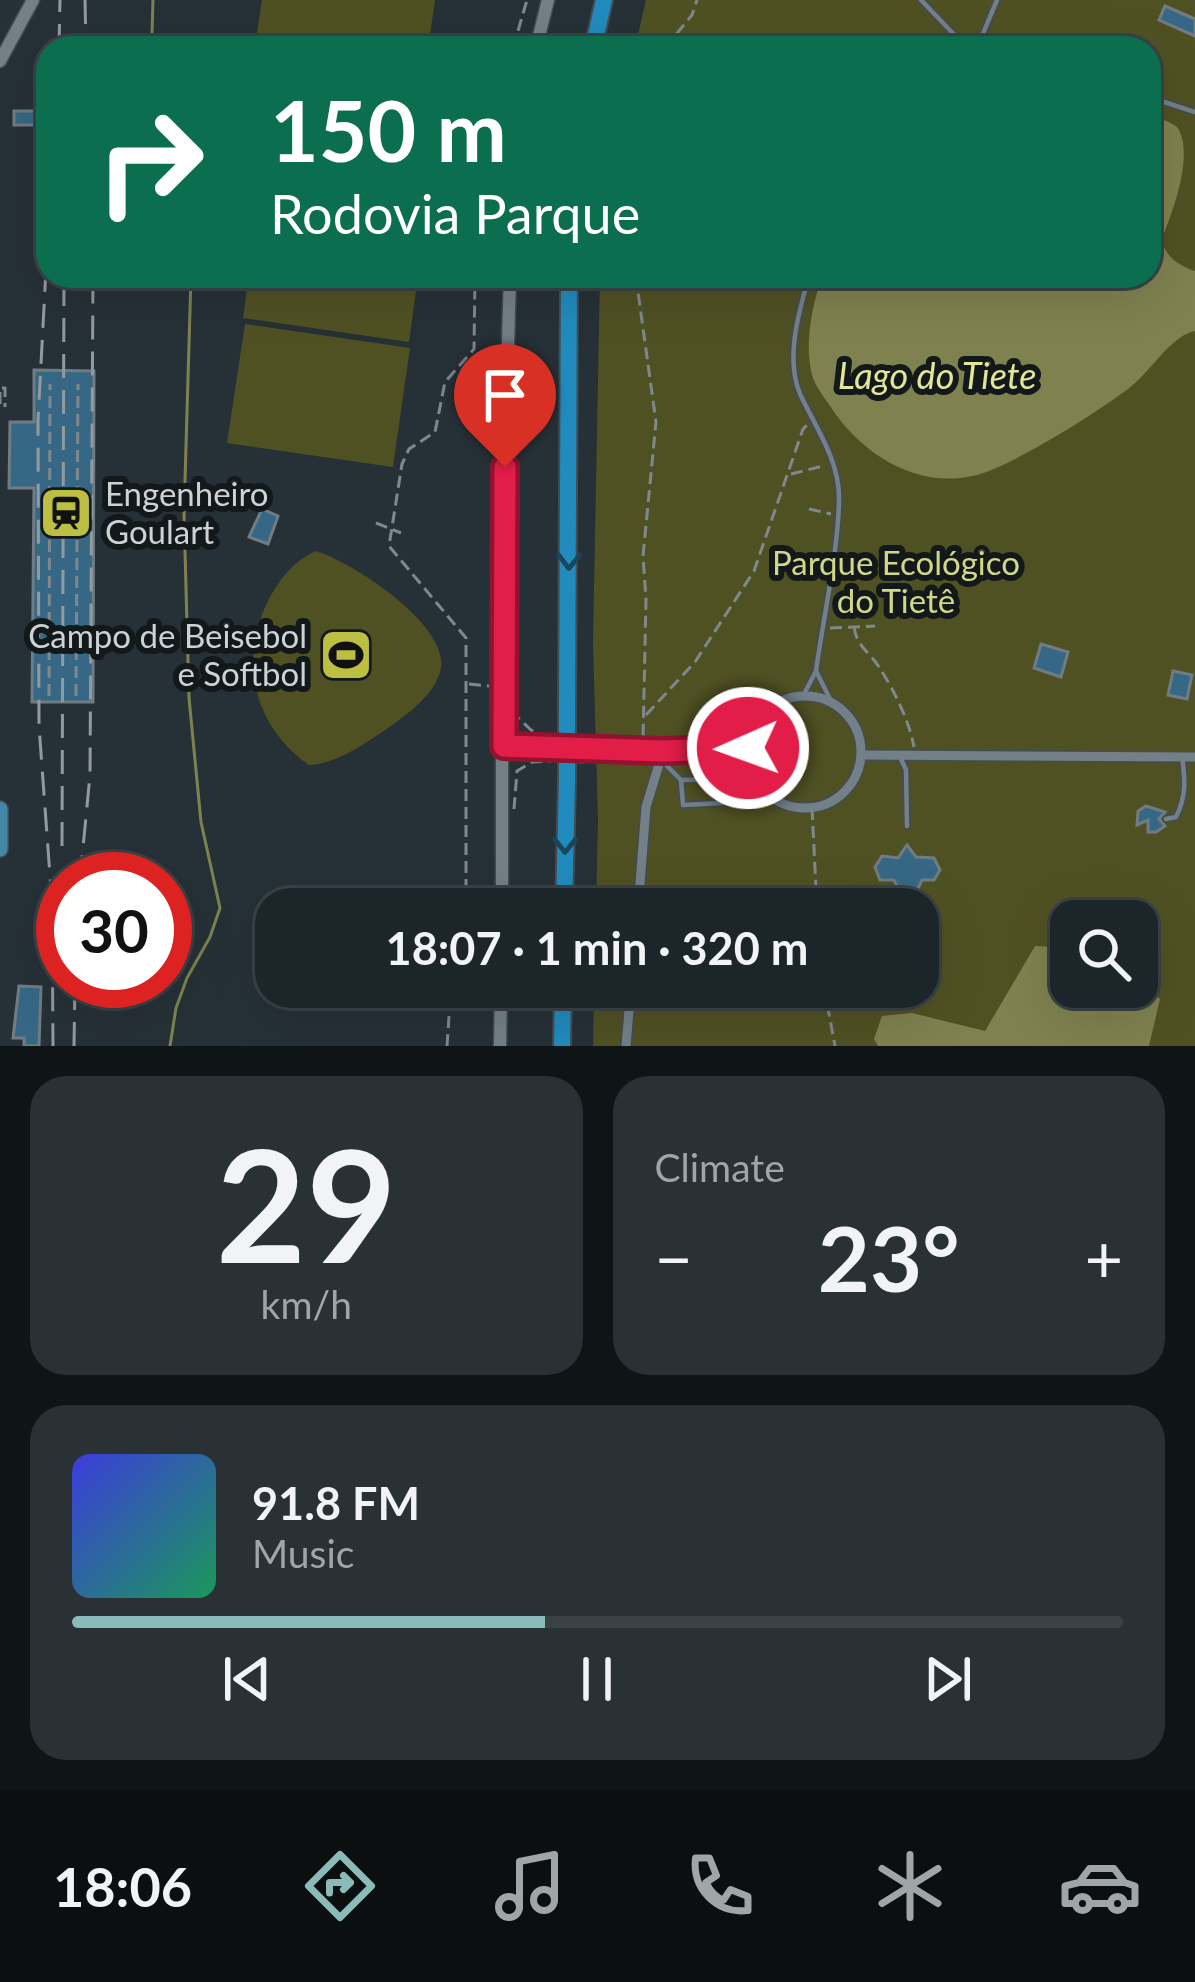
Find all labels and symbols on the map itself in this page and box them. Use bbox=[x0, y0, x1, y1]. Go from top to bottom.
pin bbox=[454, 344, 556, 467]
water label: Lago do Tiete bbox=[838, 353, 1036, 397]
place label: Engenheiro Goulart bbox=[105, 473, 269, 551]
station icon: Engenheiro Goulart bbox=[38, 485, 94, 541]
park label: Parque Ecológico do Tietê bbox=[772, 542, 1020, 620]
one-way arrow bbox=[556, 553, 582, 571]
place label: Campo de Beisebol e Softbol bbox=[28, 615, 307, 693]
sports icon: Campo de Beisebol e Softbol bbox=[318, 627, 374, 683]
position arrow bbox=[685, 685, 811, 811]
one-way arrow bbox=[553, 836, 579, 855]
speed limit sign: 30 bbox=[36, 852, 192, 1008]

